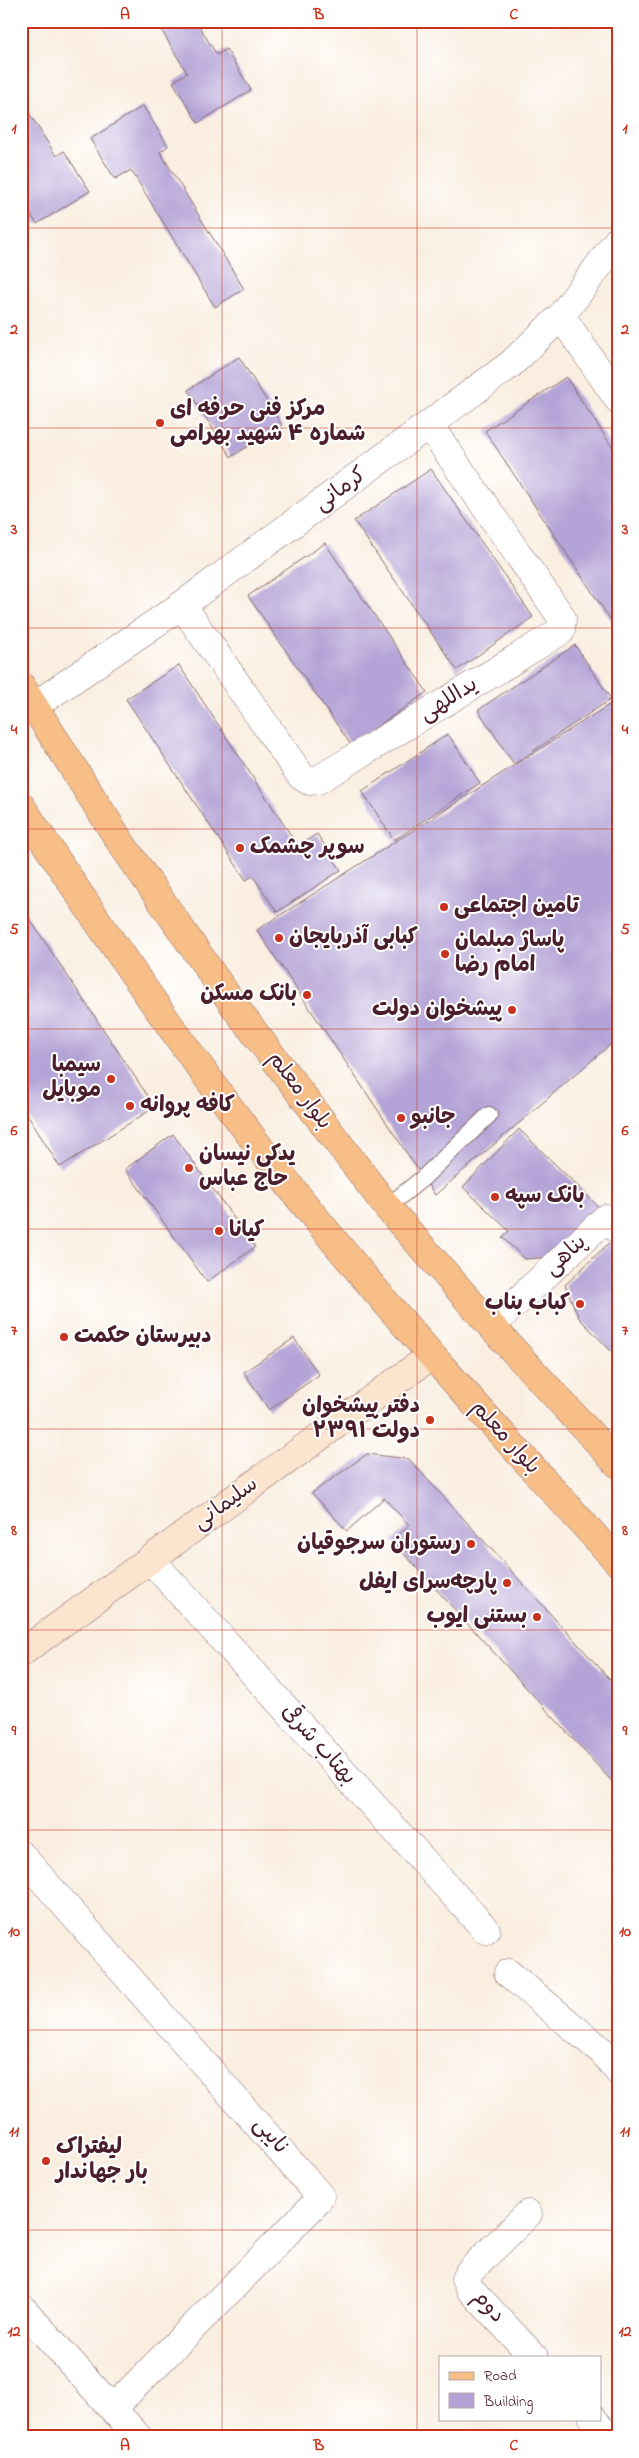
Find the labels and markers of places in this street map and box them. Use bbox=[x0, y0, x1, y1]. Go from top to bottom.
place label: مرکز فنی حرفه ای شماره ۴ شهید بهرامی bbox=[170, 394, 365, 451]
marker: مرکز فنی حرفه ای شماره ۴ شهید بهرامی bbox=[154, 417, 166, 429]
place label: سوپر چشمک bbox=[250, 832, 365, 864]
marker: سوپر چشمک bbox=[234, 842, 246, 854]
place label: تامین اجتماعی bbox=[454, 891, 579, 923]
marker: تامین اجتماعی bbox=[438, 901, 450, 913]
place label: کبابی آذربایجان bbox=[289, 922, 418, 954]
place label: پاساژ مبلمان امام رضا bbox=[455, 925, 565, 982]
marker: کبابی آذربایجان bbox=[273, 932, 285, 944]
marker: پاساژ مبلمان امام رضا bbox=[439, 948, 451, 960]
place label: بانک مسکن bbox=[200, 979, 297, 1011]
marker: بانک مسکن bbox=[301, 989, 313, 1001]
place label: پیشخوان دولت bbox=[372, 994, 503, 1026]
marker: پیشخوان دولت bbox=[506, 1004, 518, 1016]
place label: سیمبا موبایل bbox=[42, 1050, 101, 1107]
marker: سیمبا موبایل bbox=[105, 1073, 117, 1085]
place label: کافه پروانه bbox=[140, 1090, 235, 1122]
marker: کافه پروانه bbox=[124, 1100, 136, 1112]
place label: جانبو bbox=[409, 1102, 455, 1134]
marker: جانبو bbox=[395, 1112, 407, 1124]
place label: یدکی نیسان حاج عباس bbox=[199, 1139, 295, 1196]
marker: یدکی نیسان حاج عباس bbox=[183, 1162, 195, 1174]
place label: بانک سپه bbox=[505, 1181, 585, 1213]
marker: بانک سپه bbox=[489, 1191, 501, 1203]
place label: کیانا bbox=[229, 1215, 264, 1247]
marker: کیانا bbox=[213, 1225, 225, 1237]
place label: کباب بناب bbox=[485, 1288, 570, 1320]
marker: کباب بناب bbox=[574, 1298, 586, 1310]
place label: دبیرستان حکمت bbox=[74, 1321, 211, 1353]
marker: دبیرستان حکمت bbox=[58, 1331, 70, 1343]
place label: دفتر پیشخوان دولت ۲۳۹۱ bbox=[302, 1391, 420, 1448]
marker: دفتر پیشخوان دولت ۲۳۹۱ bbox=[424, 1414, 436, 1426]
place label: رستوران سرجوقیان bbox=[297, 1528, 461, 1560]
marker: رستوران سرجوقیان bbox=[465, 1538, 477, 1550]
place label: پارچه‌سرای ایفل bbox=[359, 1567, 498, 1599]
marker: پارچه‌سرای ایفل bbox=[501, 1577, 513, 1589]
place label: بستنی ایوب bbox=[426, 1601, 527, 1633]
marker: بستنی ایوب bbox=[531, 1611, 543, 1623]
place label: لیفتراک بار جهاندار bbox=[54, 2132, 148, 2189]
marker: لیفتراک بار جهاندار bbox=[40, 2155, 52, 2167]

